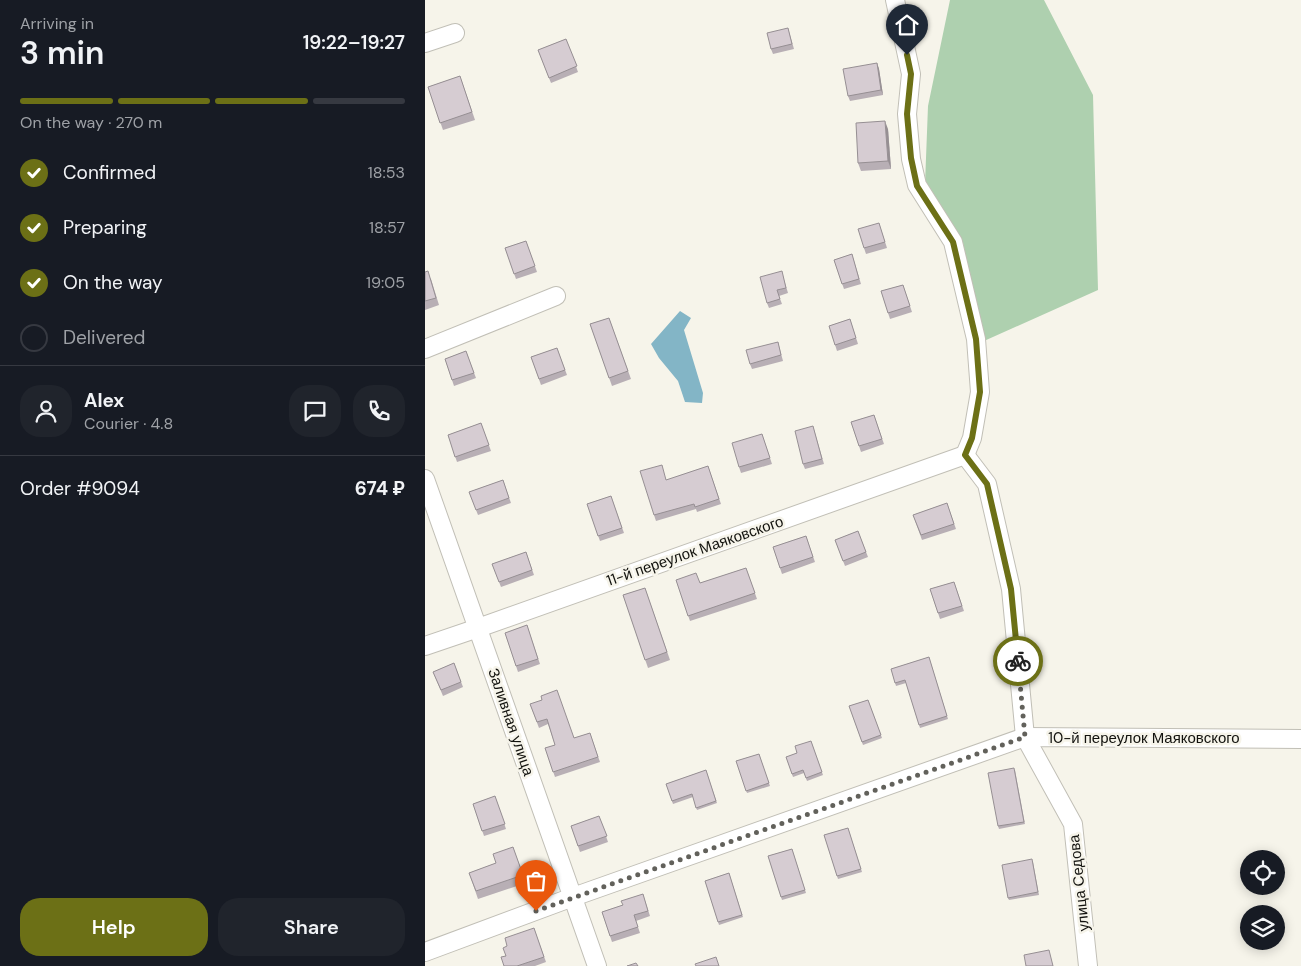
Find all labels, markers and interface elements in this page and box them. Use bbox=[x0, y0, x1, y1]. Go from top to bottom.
pin bbox=[886, 4, 928, 55]
icon: home bbox=[893, 11, 921, 39]
text: Arriving in bbox=[20, 13, 94, 34]
text: 19:22–19:27 bbox=[303, 30, 405, 55]
text: 3 min bbox=[20, 32, 104, 74]
text: On the way · 270 m bbox=[20, 112, 162, 133]
icon: check bbox=[20, 159, 48, 187]
text: Confirmed bbox=[63, 160, 156, 185]
text: 18:53 bbox=[368, 162, 405, 183]
icon: check bbox=[20, 214, 48, 242]
text: Preparing bbox=[63, 215, 147, 240]
text: 18:57 bbox=[369, 217, 405, 238]
icon: check bbox=[20, 269, 48, 297]
text: On the way bbox=[63, 270, 163, 295]
text: 19:05 bbox=[366, 272, 405, 293]
text: Delivered bbox=[63, 325, 145, 350]
button: person bbox=[20, 385, 72, 437]
button: chat bbox=[289, 385, 341, 437]
button: phone bbox=[353, 385, 405, 437]
text: Alex bbox=[84, 388, 124, 413]
text: Courier · 4.8 bbox=[84, 413, 173, 434]
text: Order #9094 bbox=[20, 476, 140, 501]
text: 674 ₽ bbox=[355, 476, 405, 501]
street label: 11-й переулок Маяковского bbox=[604, 511, 786, 591]
courier bbox=[993, 636, 1043, 686]
icon: bike bbox=[1004, 647, 1032, 675]
street label: Заливная улица bbox=[483, 666, 539, 779]
street label: 10-й переулок Маяковского bbox=[1048, 728, 1240, 748]
street label: улица Седова bbox=[1064, 833, 1094, 932]
map controls bbox=[1240, 850, 1285, 950]
button: locate bbox=[1240, 850, 1285, 895]
pin bbox=[515, 860, 557, 911]
icon: bag bbox=[522, 867, 550, 895]
button: Help bbox=[20, 898, 208, 956]
button: Share bbox=[218, 898, 405, 956]
button: layers bbox=[1240, 905, 1285, 950]

